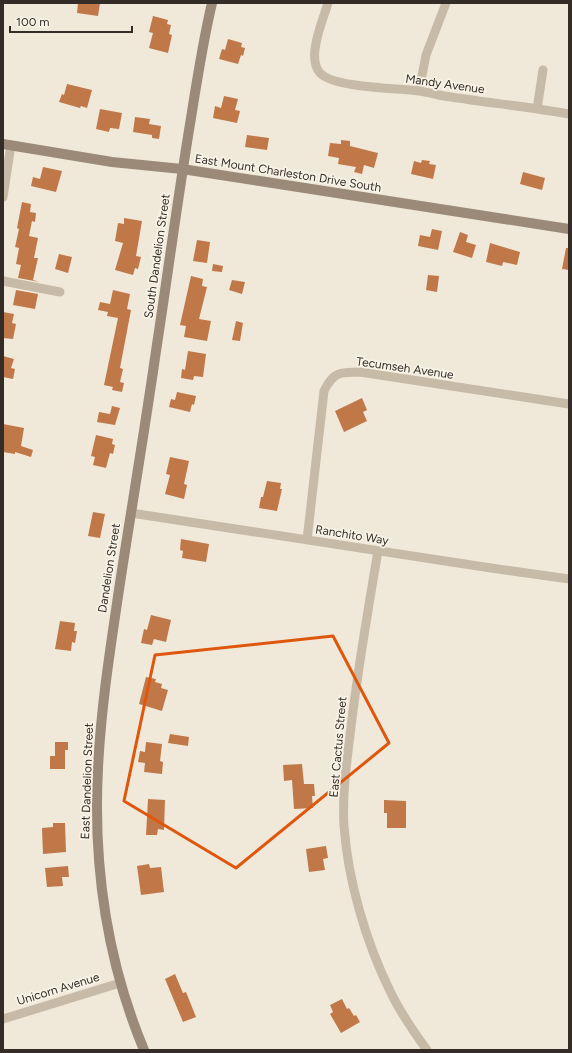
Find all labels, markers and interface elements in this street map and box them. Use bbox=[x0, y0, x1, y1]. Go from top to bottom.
scale bar bbox=[10, 8, 132, 34]
text: 100 m bbox=[16, 15, 50, 29]
street label: Mandy Avenue bbox=[404, 72, 486, 97]
street label: East Mount Charleston Drive South bbox=[194, 151, 383, 195]
street label: South Dandelion Street bbox=[141, 192, 173, 319]
street label: Tecumseh Avenue bbox=[355, 354, 455, 382]
street label: Dandelion Street bbox=[95, 522, 123, 614]
street label: Ranchito Way bbox=[314, 522, 390, 548]
street label: East Cactus Street bbox=[327, 696, 349, 798]
street label: East Dandelion Street bbox=[78, 722, 96, 840]
street label: Unicorn Avenue bbox=[15, 970, 101, 1008]

